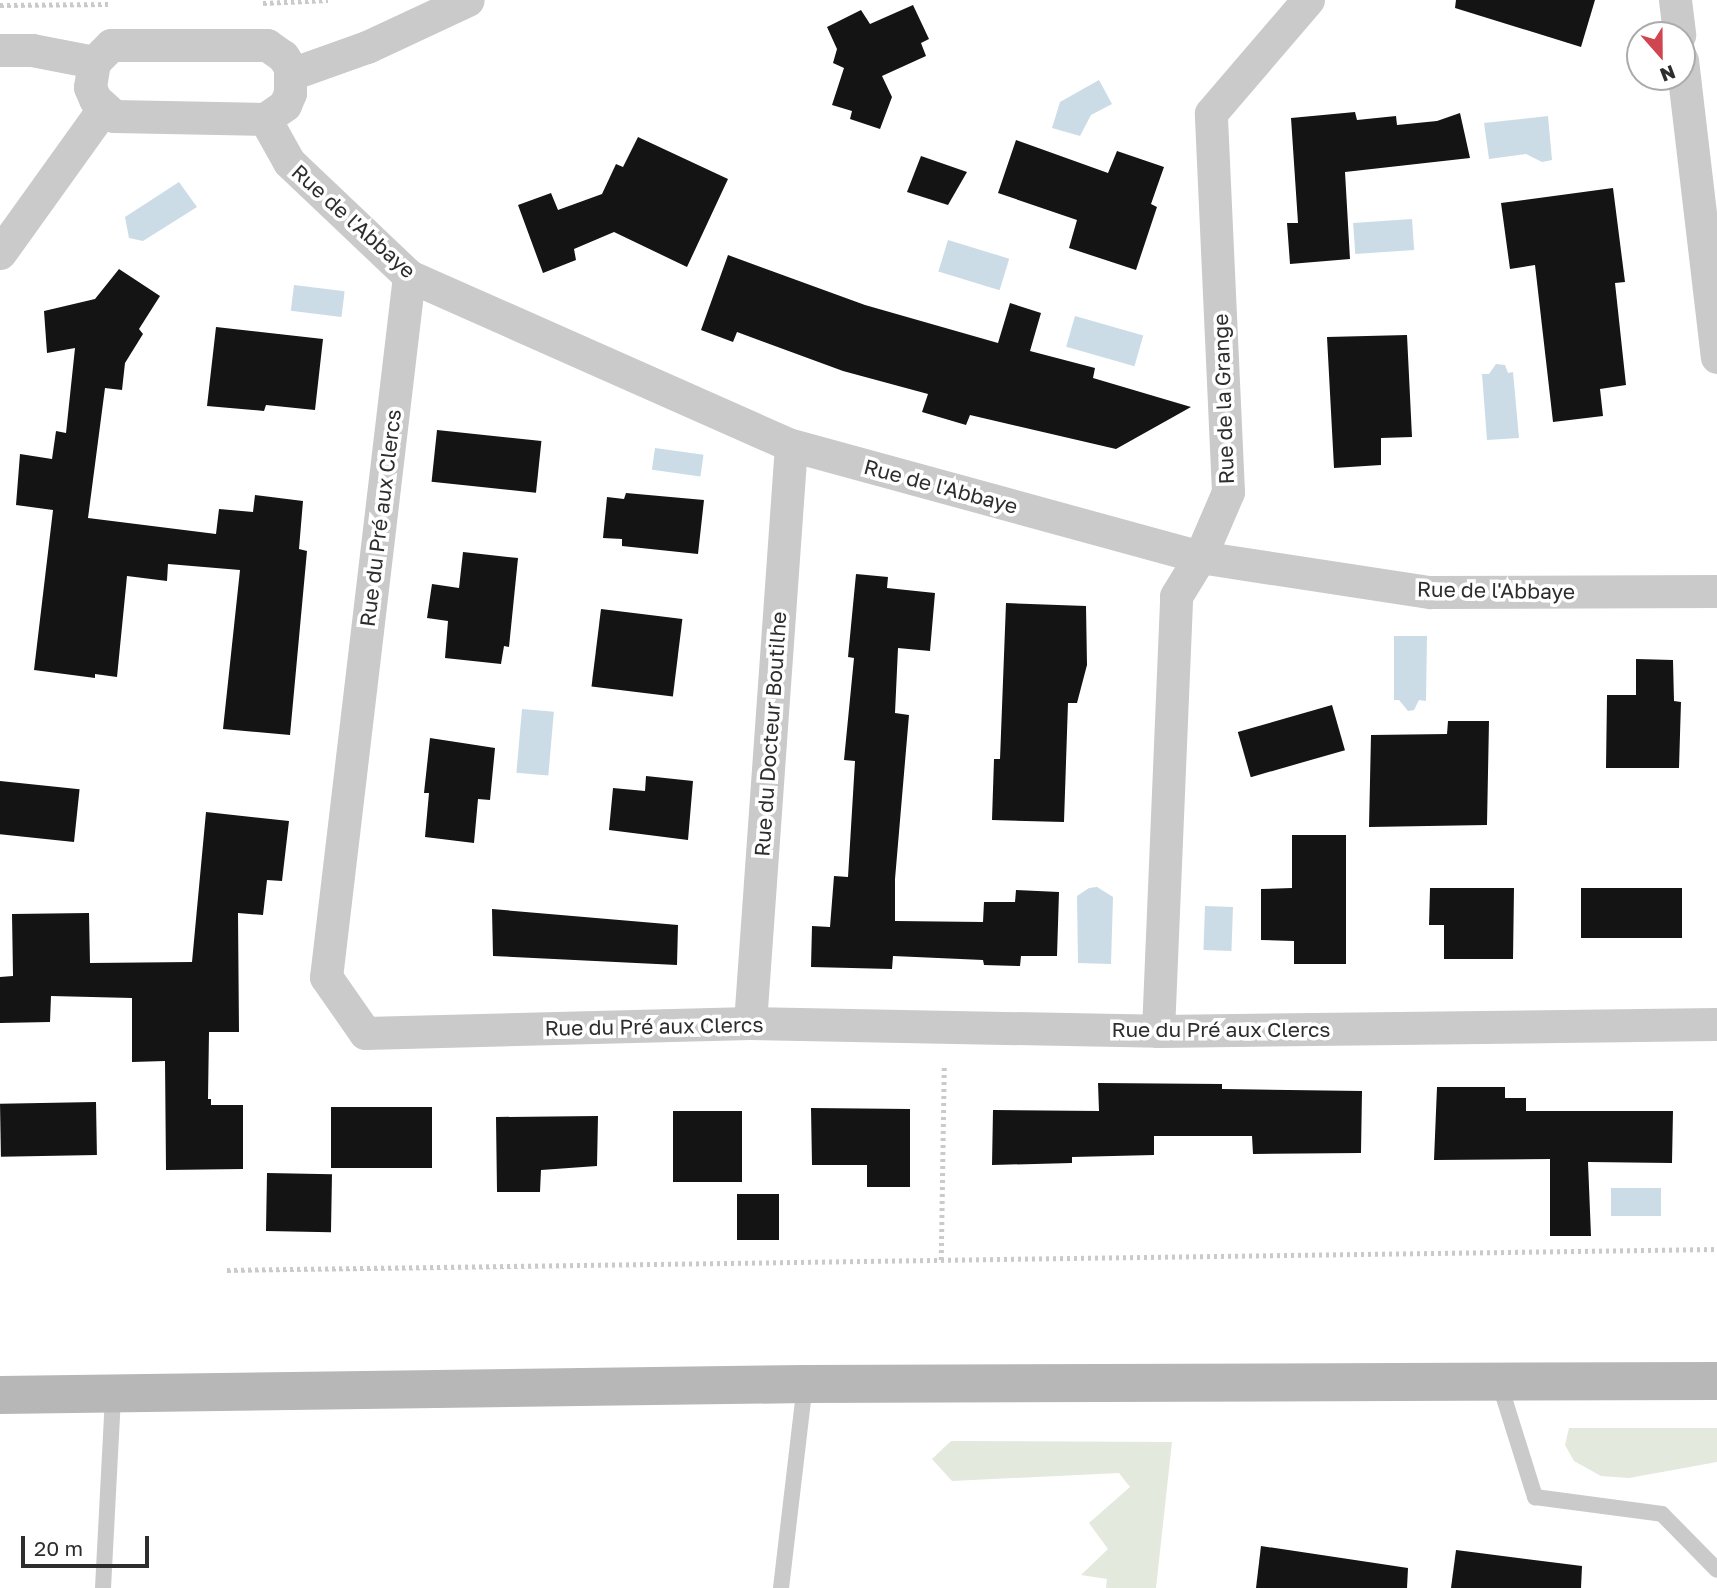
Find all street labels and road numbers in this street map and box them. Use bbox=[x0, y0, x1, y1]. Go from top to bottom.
street label: Rue de l'Abbaye bbox=[287, 159, 421, 283]
street label: Rue de la Grange bbox=[1207, 313, 1239, 485]
street label: Rue du Pré aux Clercs bbox=[354, 408, 406, 628]
street label: Rue de l'Abbaye bbox=[861, 453, 1021, 519]
street label: Rue de l'Abbaye bbox=[1417, 576, 1575, 604]
street label: Rue du Docteur Boutilhe bbox=[749, 611, 791, 857]
street label: Rue du Pré aux Clercs bbox=[544, 1011, 764, 1041]
street label: Rue du Pré aux Clercs bbox=[1112, 1016, 1330, 1042]

